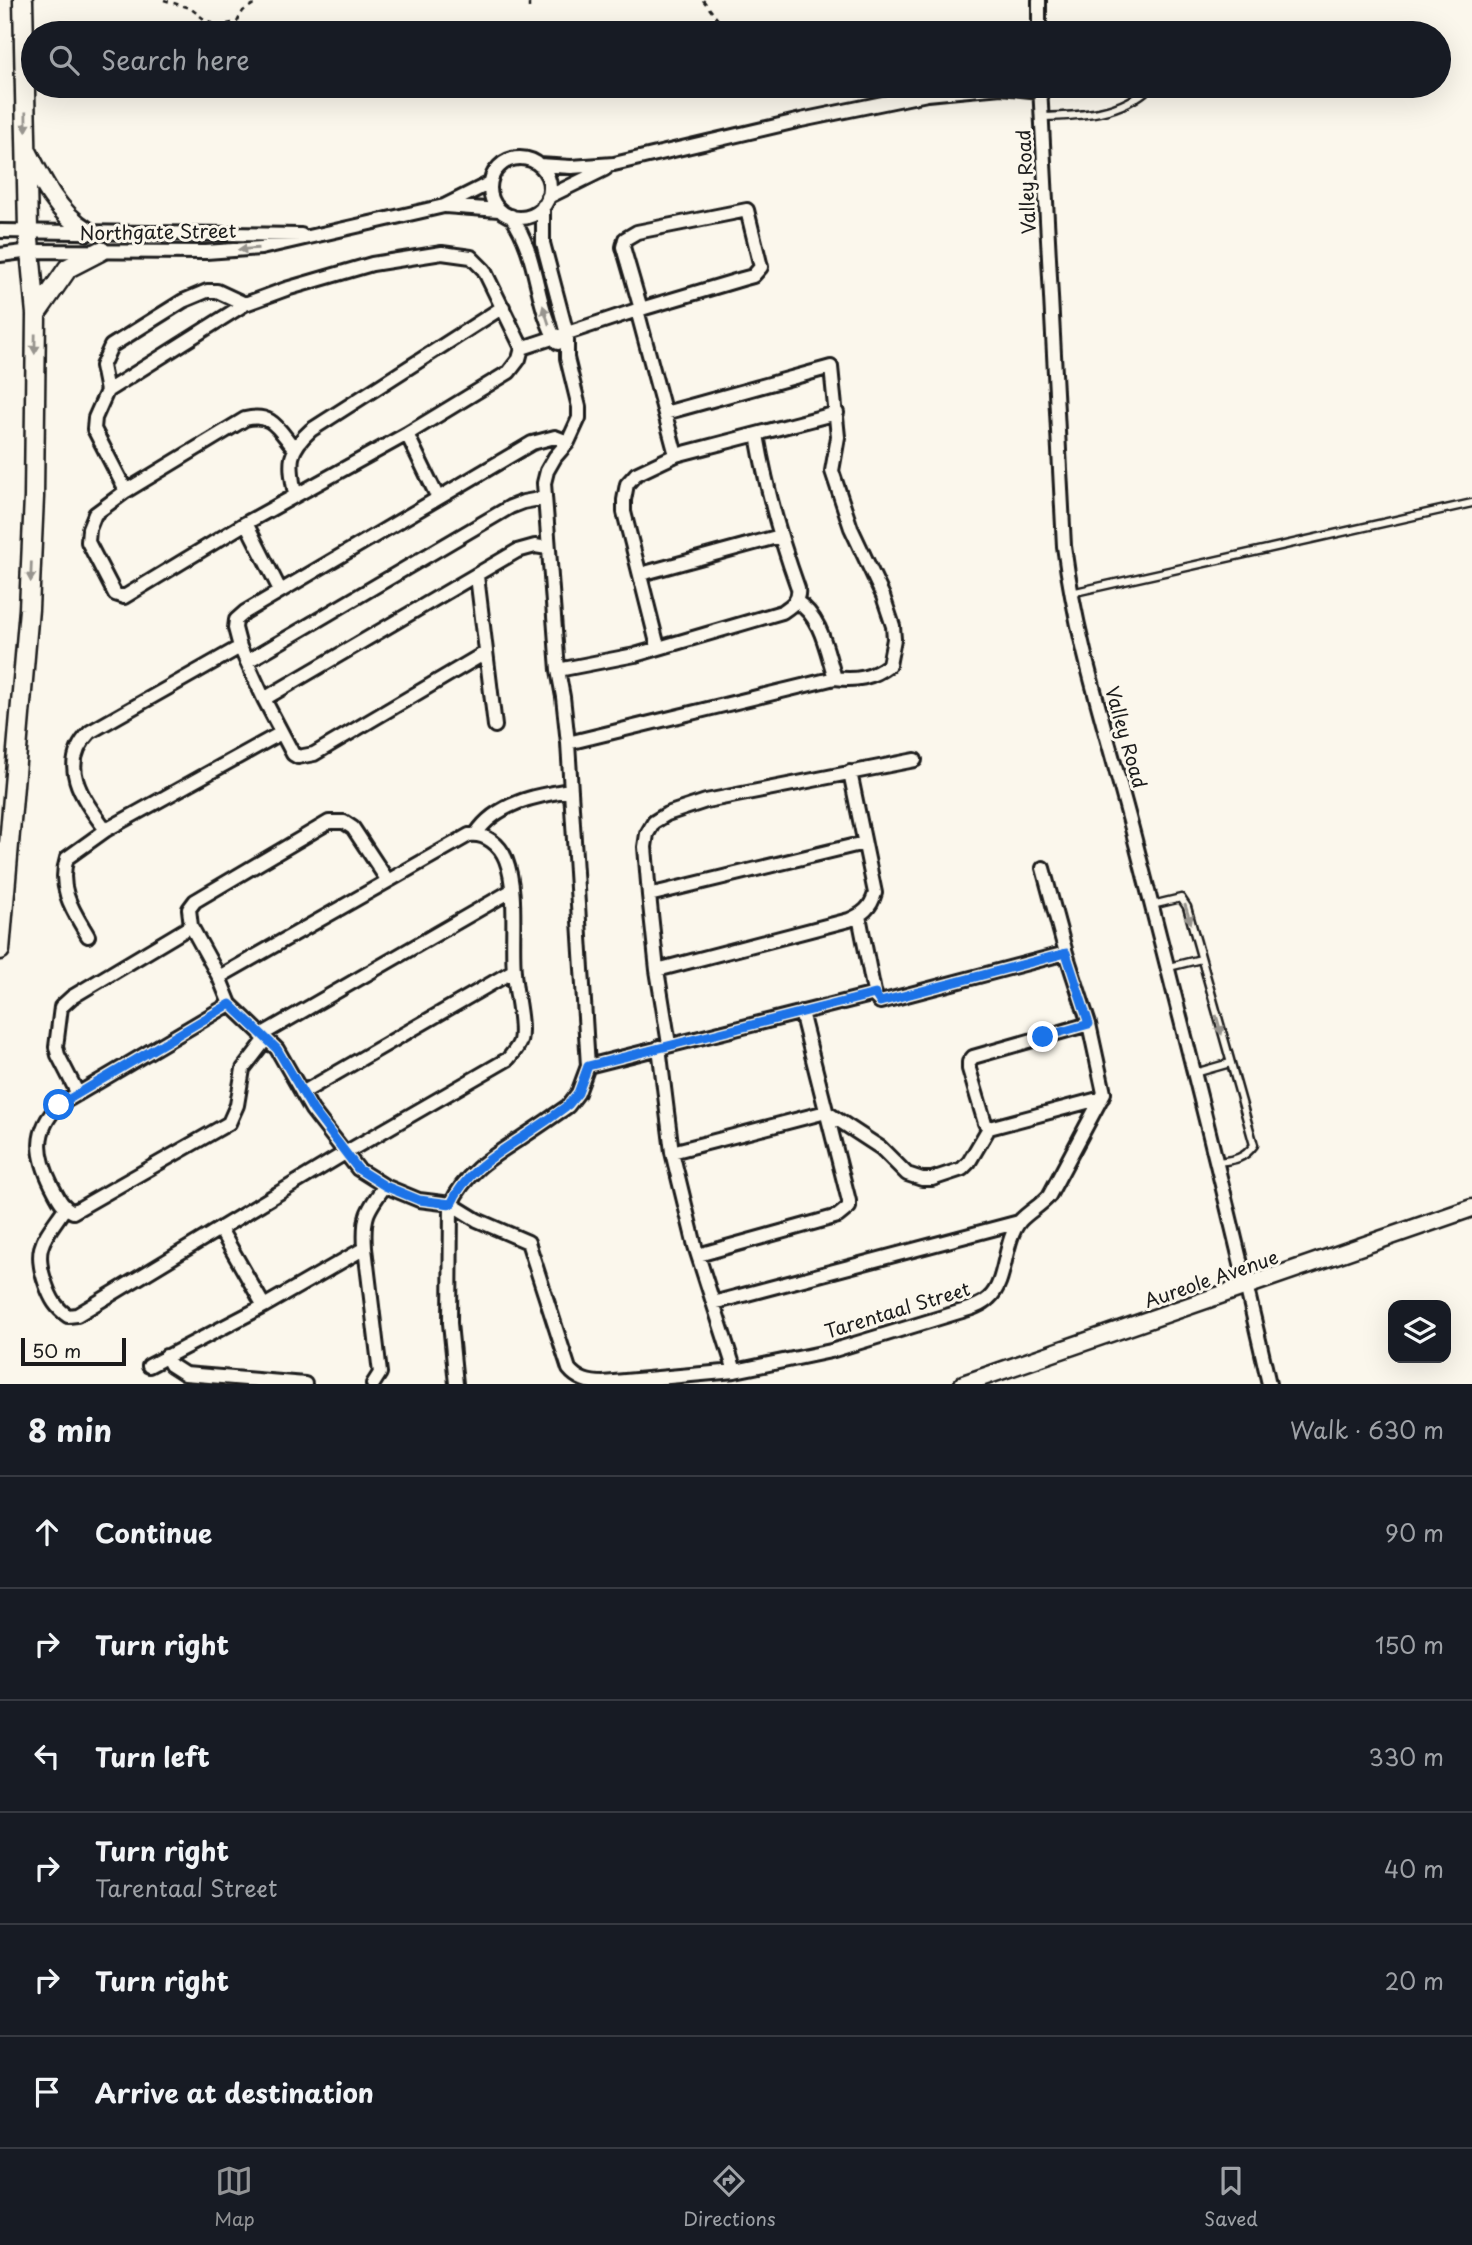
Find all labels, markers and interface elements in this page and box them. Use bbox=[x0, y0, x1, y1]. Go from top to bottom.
search box bbox=[21, 21, 1451, 98]
text: Search here bbox=[101, 40, 250, 79]
icon: search bbox=[45, 41, 83, 79]
one-way arrow bbox=[20, 111, 32, 133]
street label: Valley Road bbox=[1008, 129, 1042, 235]
street label: Northgate Street bbox=[79, 216, 237, 246]
one-way arrow bbox=[236, 244, 258, 255]
one-way arrow bbox=[541, 304, 551, 325]
one-way arrow bbox=[30, 333, 41, 355]
one-way arrow bbox=[25, 561, 36, 583]
street label: Valley Road bbox=[1099, 683, 1155, 791]
one-way arrow bbox=[1183, 904, 1194, 925]
one-way arrow bbox=[1214, 1014, 1225, 1036]
route end bbox=[1027, 1021, 1058, 1052]
route start bbox=[43, 1089, 74, 1120]
street label: Aureole Avenue bbox=[1140, 1242, 1282, 1314]
street label: Tarentaal Street bbox=[821, 1274, 973, 1344]
map controls bbox=[1388, 1300, 1451, 1363]
button: layers bbox=[1388, 1300, 1451, 1363]
scale bar bbox=[21, 1335, 126, 1367]
text: 50 m bbox=[32, 1336, 81, 1364]
text: 8 min bbox=[28, 1407, 112, 1452]
text: Walk · 630 m bbox=[1290, 1412, 1444, 1447]
icon: ahead bbox=[28, 1513, 66, 1551]
text: Continue bbox=[95, 1513, 212, 1552]
text: 90 m bbox=[1385, 1515, 1444, 1550]
icon: right bbox=[28, 1625, 66, 1663]
text: Turn right bbox=[95, 1625, 229, 1664]
text: 150 m bbox=[1375, 1627, 1444, 1662]
icon: left bbox=[28, 1737, 66, 1775]
text: Turn left bbox=[95, 1737, 210, 1776]
text: 330 m bbox=[1368, 1739, 1444, 1774]
text: Turn right bbox=[95, 1831, 229, 1870]
icon: right bbox=[28, 1849, 66, 1887]
text: 40 m bbox=[1384, 1851, 1444, 1886]
text: Tarentaal Street bbox=[95, 1870, 277, 1905]
icon: right bbox=[28, 1961, 66, 1999]
text: Turn right bbox=[95, 1961, 229, 2000]
text: 20 m bbox=[1385, 1963, 1444, 1998]
icon: arrive bbox=[28, 2073, 66, 2111]
text: Arrive at destination bbox=[95, 2073, 374, 2112]
tab: Map bbox=[214, 2162, 255, 2232]
tab: Directions bbox=[683, 2162, 776, 2232]
tab: Saved bbox=[1204, 2162, 1258, 2232]

